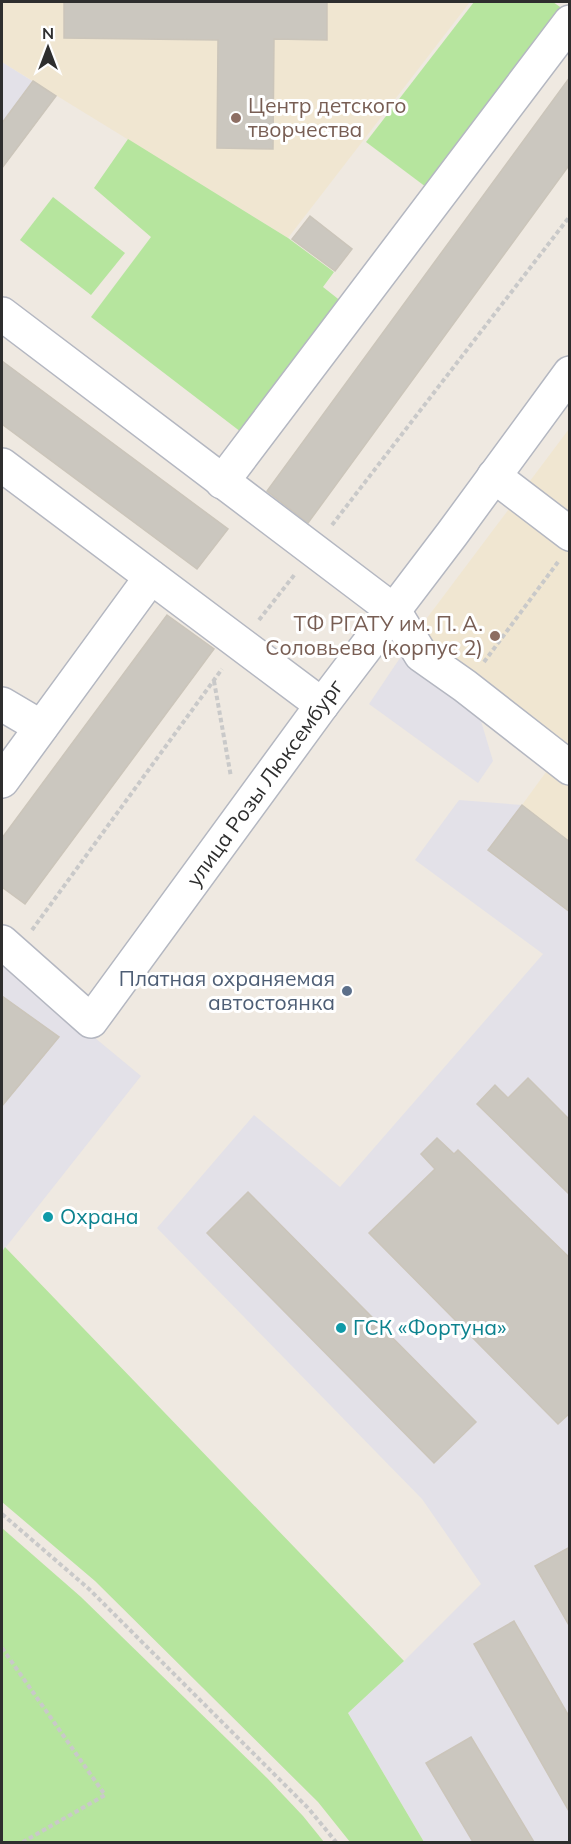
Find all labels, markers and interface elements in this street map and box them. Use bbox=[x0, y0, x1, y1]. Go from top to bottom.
north arrow bbox=[18, 18, 78, 78]
text: N bbox=[42, 23, 54, 43]
place label: Центр детского творчества bbox=[248, 92, 407, 142]
marker: Центр детского творчества bbox=[229, 111, 243, 125]
place label: ТФ РГАТУ им. П. А. Соловьева (корпус 2) bbox=[265, 610, 483, 660]
marker: ТФ РГАТУ им. П. А. Соловьева (корпус 2) bbox=[488, 629, 502, 643]
street label: улица Розы Люксембург bbox=[180, 673, 348, 891]
place label: Платная охраняемая автостоянка bbox=[119, 965, 335, 1015]
marker: Платная охраняемая автостоянка bbox=[340, 984, 354, 998]
place label: Охрана bbox=[60, 1203, 139, 1229]
marker: Охрана bbox=[41, 1210, 55, 1224]
place label: ГСК «Фортуна» bbox=[353, 1314, 506, 1340]
marker: ГСК «Фортуна» bbox=[334, 1321, 348, 1335]

